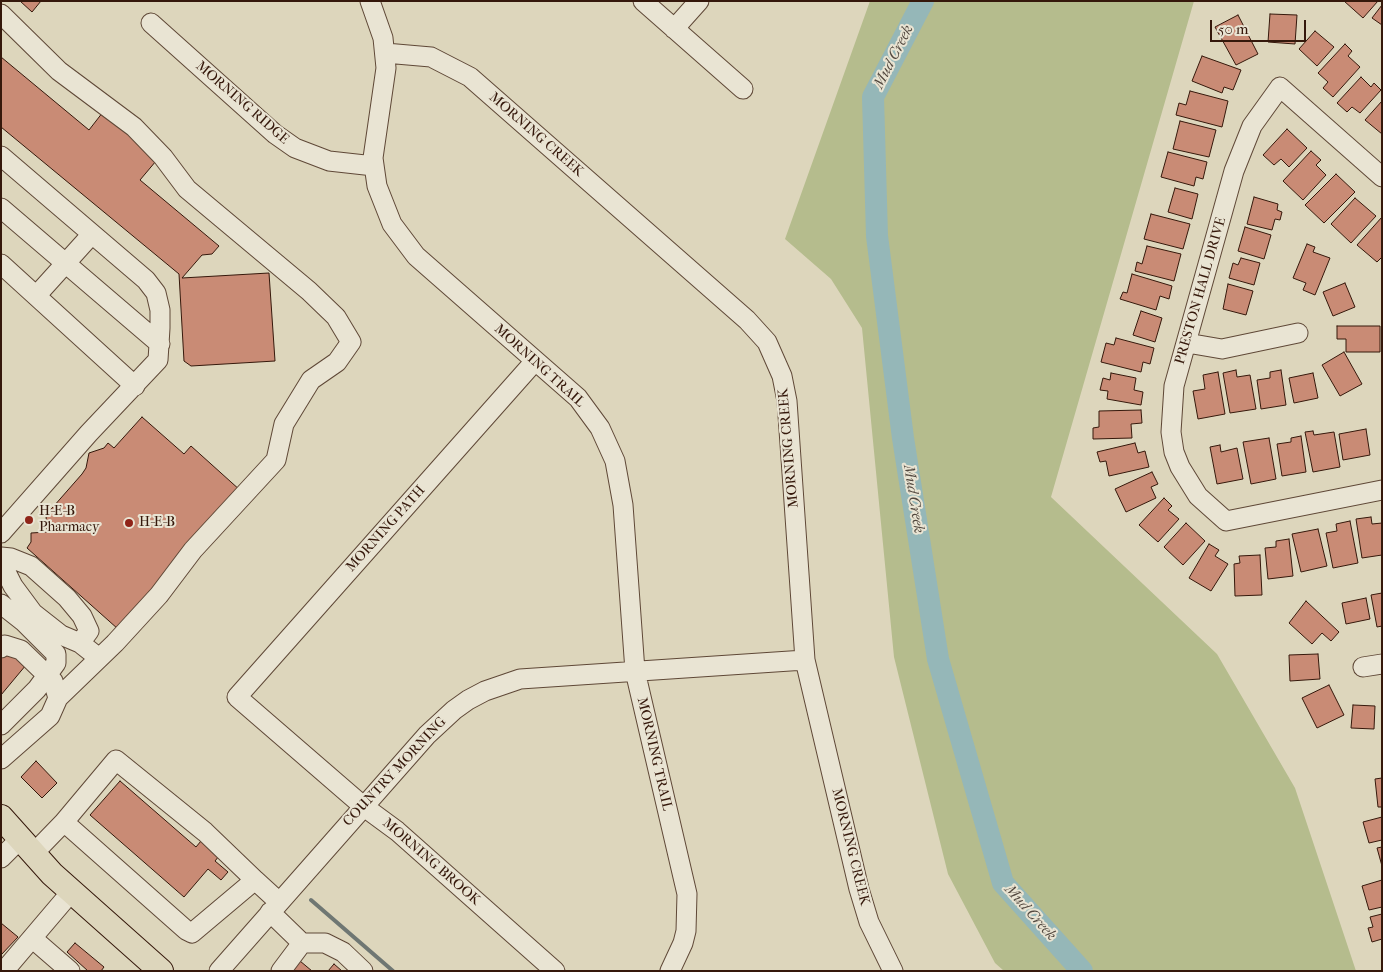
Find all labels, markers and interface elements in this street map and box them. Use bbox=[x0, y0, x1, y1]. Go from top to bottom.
scale bar bbox=[1213, 10, 1309, 42]
text: 50 m bbox=[1218, 20, 1248, 38]
water label: Mud Creek bbox=[870, 22, 918, 92]
street label: MORNING RIDGE bbox=[192, 58, 292, 148]
street label: MORNING CREEK bbox=[485, 89, 587, 181]
street label: PRESTON HALL DRIVE bbox=[1172, 216, 1230, 366]
street label: MORNING TRAIL bbox=[490, 321, 588, 411]
street label: MORNING CREEK bbox=[775, 387, 803, 509]
water label: Mud Creek bbox=[899, 463, 927, 535]
street label: MORNING PATH bbox=[343, 482, 429, 576]
place label: H-E-B Pharmacy bbox=[39, 504, 99, 536]
marker: H-E-B Pharmacy bbox=[23, 514, 35, 526]
place label: H-E-B bbox=[139, 515, 175, 531]
marker: H-E-B bbox=[123, 517, 135, 529]
street label: MORNING TRAIL bbox=[633, 696, 675, 812]
street label: COUNTRY MORNING bbox=[340, 714, 450, 830]
street label: MORNING CREEK bbox=[827, 787, 873, 907]
street label: MORNING BROOK bbox=[379, 815, 483, 909]
water label: Mud Creek bbox=[1000, 881, 1060, 945]

